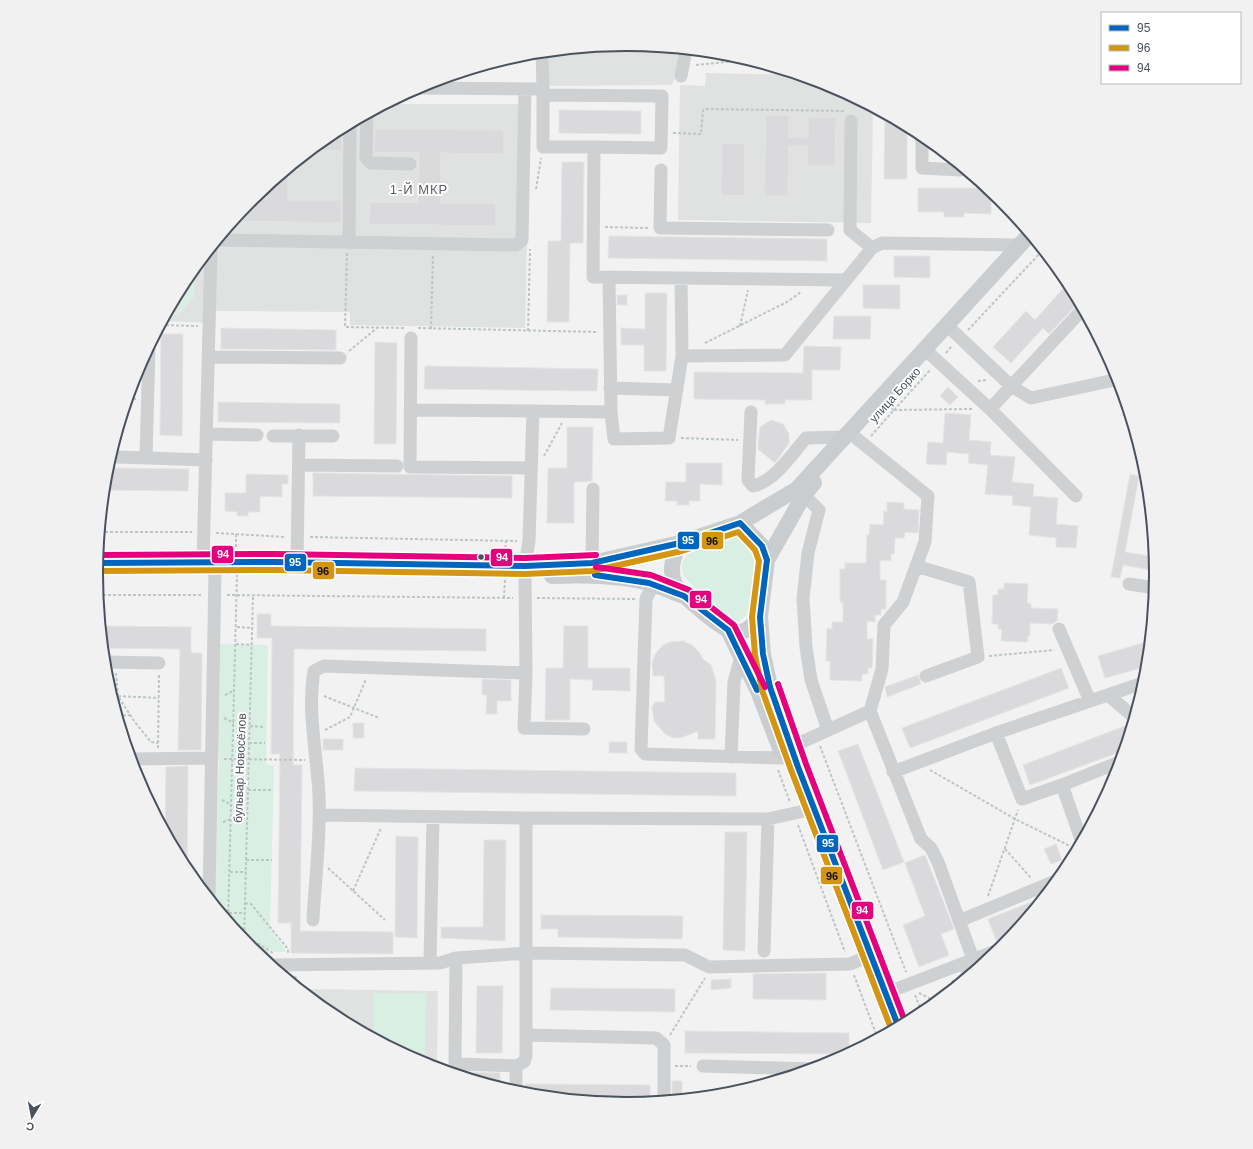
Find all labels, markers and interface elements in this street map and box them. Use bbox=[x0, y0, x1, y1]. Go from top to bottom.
legend bbox=[1101, 12, 1241, 84]
text: 95 bbox=[1137, 21, 1151, 35]
text: 96 bbox=[1137, 41, 1151, 55]
text: 94 bbox=[1137, 61, 1151, 75]
district label: 1-Й МКР bbox=[390, 182, 448, 197]
street label: улица Борко bbox=[867, 364, 924, 426]
line badge: 95 bbox=[677, 531, 700, 550]
line badge: 96 bbox=[701, 531, 724, 550]
text: 95 bbox=[682, 534, 694, 546]
text: 96 bbox=[706, 535, 718, 547]
line badge: 94 bbox=[211, 545, 234, 564]
text: 94 bbox=[217, 548, 230, 560]
line badge: 94 bbox=[490, 548, 513, 567]
text: 94 bbox=[496, 551, 509, 563]
unlabelled marker bbox=[476, 552, 486, 562]
line badge: 95 bbox=[284, 553, 307, 572]
text: 95 bbox=[289, 556, 301, 568]
line badge: 96 bbox=[312, 561, 335, 580]
text: 96 bbox=[317, 565, 329, 577]
line badge: 94 bbox=[689, 590, 712, 609]
text: 94 bbox=[695, 593, 708, 605]
street label: бульвар Новосёлов bbox=[231, 713, 249, 823]
line badge: 95 bbox=[816, 834, 839, 853]
text: 95 bbox=[822, 837, 834, 849]
line badge: 96 bbox=[820, 866, 843, 885]
text: 96 bbox=[826, 870, 838, 882]
line badge: 94 bbox=[851, 901, 874, 920]
text: 94 bbox=[856, 904, 869, 916]
north arrow bbox=[12, 1097, 52, 1137]
text: С bbox=[25, 1120, 35, 1133]

